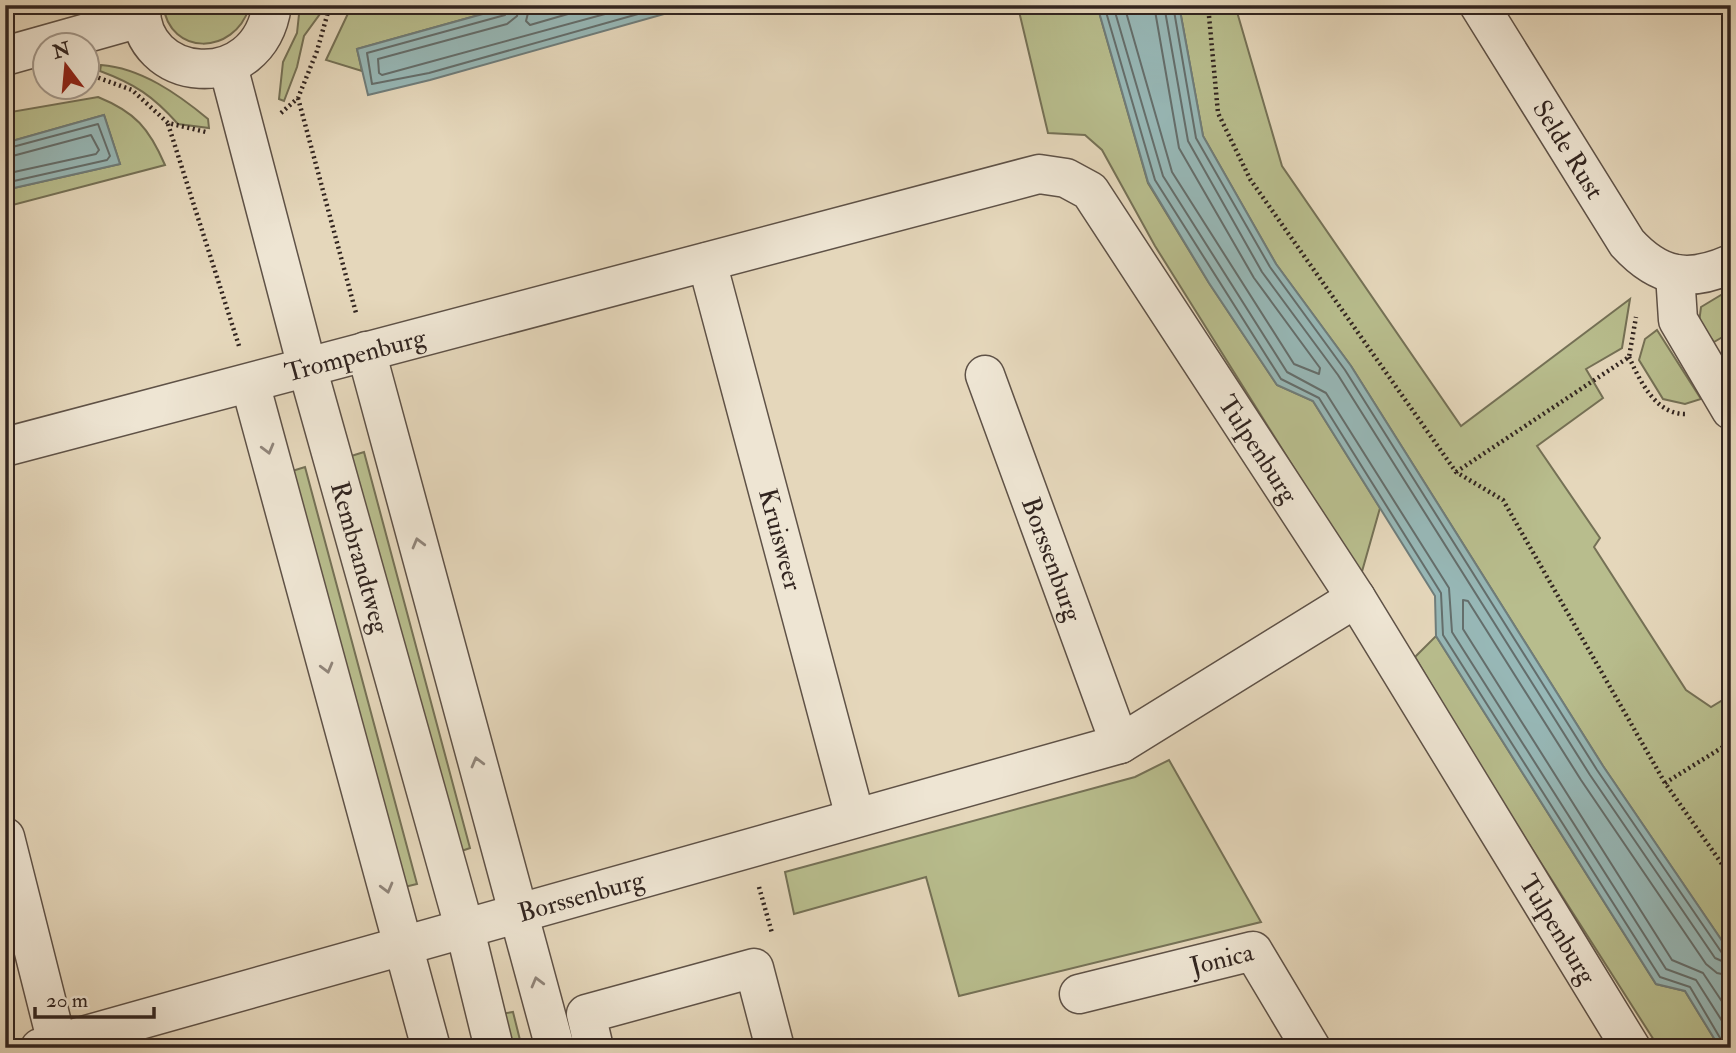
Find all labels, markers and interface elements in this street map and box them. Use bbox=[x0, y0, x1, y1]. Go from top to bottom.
north arrow bbox=[32, 32, 102, 102]
text: N bbox=[49, 36, 74, 65]
street label: Selde Rust bbox=[1525, 95, 1611, 205]
street label: Trompenburg bbox=[281, 321, 430, 389]
street label: Tulpenburg bbox=[1211, 389, 1305, 510]
one-way arrow bbox=[260, 442, 274, 454]
street label: Rembrandtweg bbox=[323, 478, 396, 639]
street label: Kruisweer bbox=[751, 485, 809, 594]
street label: Borssenburg bbox=[1014, 493, 1089, 627]
one-way arrow bbox=[412, 537, 426, 549]
one-way arrow bbox=[319, 662, 334, 674]
one-way arrow bbox=[471, 757, 485, 769]
street label: Borssenburg bbox=[514, 863, 649, 930]
street label: Tulpenburg bbox=[1512, 869, 1604, 991]
one-way arrow bbox=[379, 882, 393, 894]
street label: Jonica bbox=[1186, 936, 1257, 983]
scale bar bbox=[35, 976, 154, 1020]
one-way arrow bbox=[531, 976, 545, 988]
text: 20 m bbox=[46, 987, 88, 1014]

